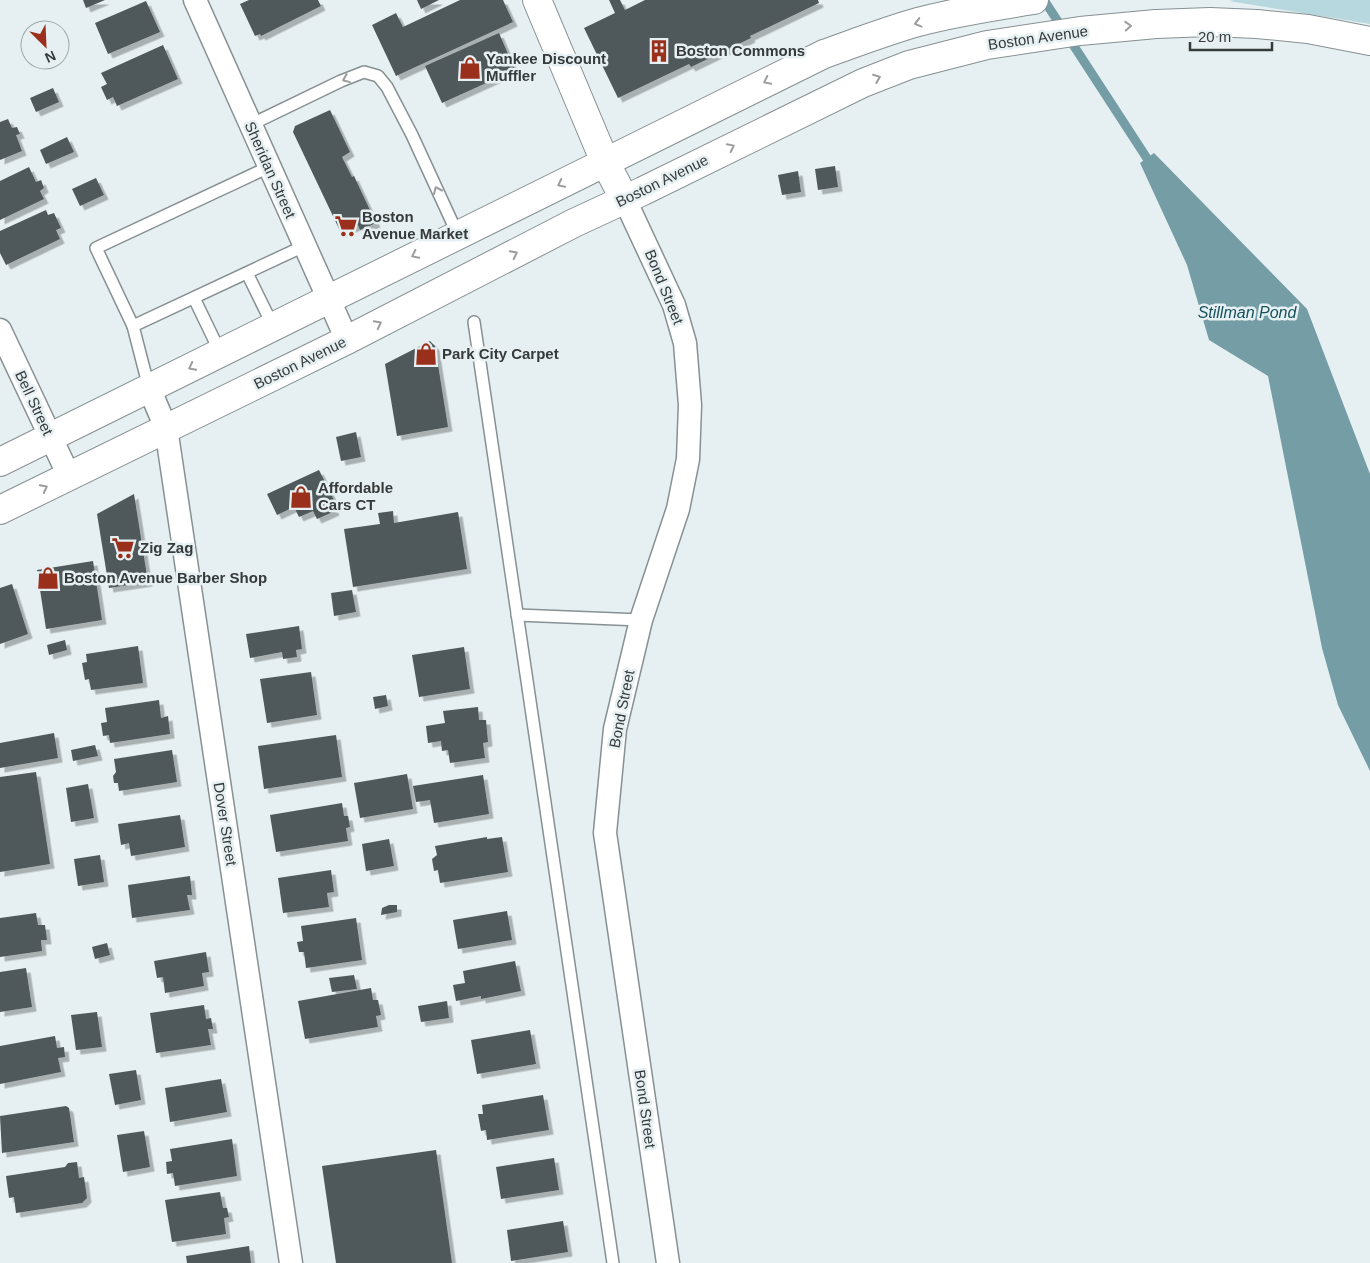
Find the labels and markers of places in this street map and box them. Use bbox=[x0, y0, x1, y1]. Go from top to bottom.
building icon: Boston Commons bbox=[646, 38, 672, 64]
place label: Boston Commons bbox=[676, 42, 805, 59]
place label: Yankee Discount Muffler bbox=[486, 50, 606, 84]
shop icon: Yankee Discount Muffler bbox=[457, 55, 483, 81]
place label: Boston Avenue Market bbox=[362, 208, 468, 242]
supermarket icon: Boston Avenue Market bbox=[333, 213, 359, 239]
shop icon: Park City Carpet bbox=[413, 341, 439, 367]
place label: Park City Carpet bbox=[442, 345, 559, 362]
place label: Affordable Cars CT bbox=[318, 479, 393, 513]
shop icon: Affordable Cars CT bbox=[288, 484, 314, 510]
supermarket icon: Zig Zag bbox=[110, 535, 136, 561]
place label: Zig Zag bbox=[140, 539, 193, 556]
shop icon: Boston Avenue Barber Shop bbox=[35, 565, 61, 591]
place label: Boston Avenue Barber Shop bbox=[64, 569, 267, 586]

